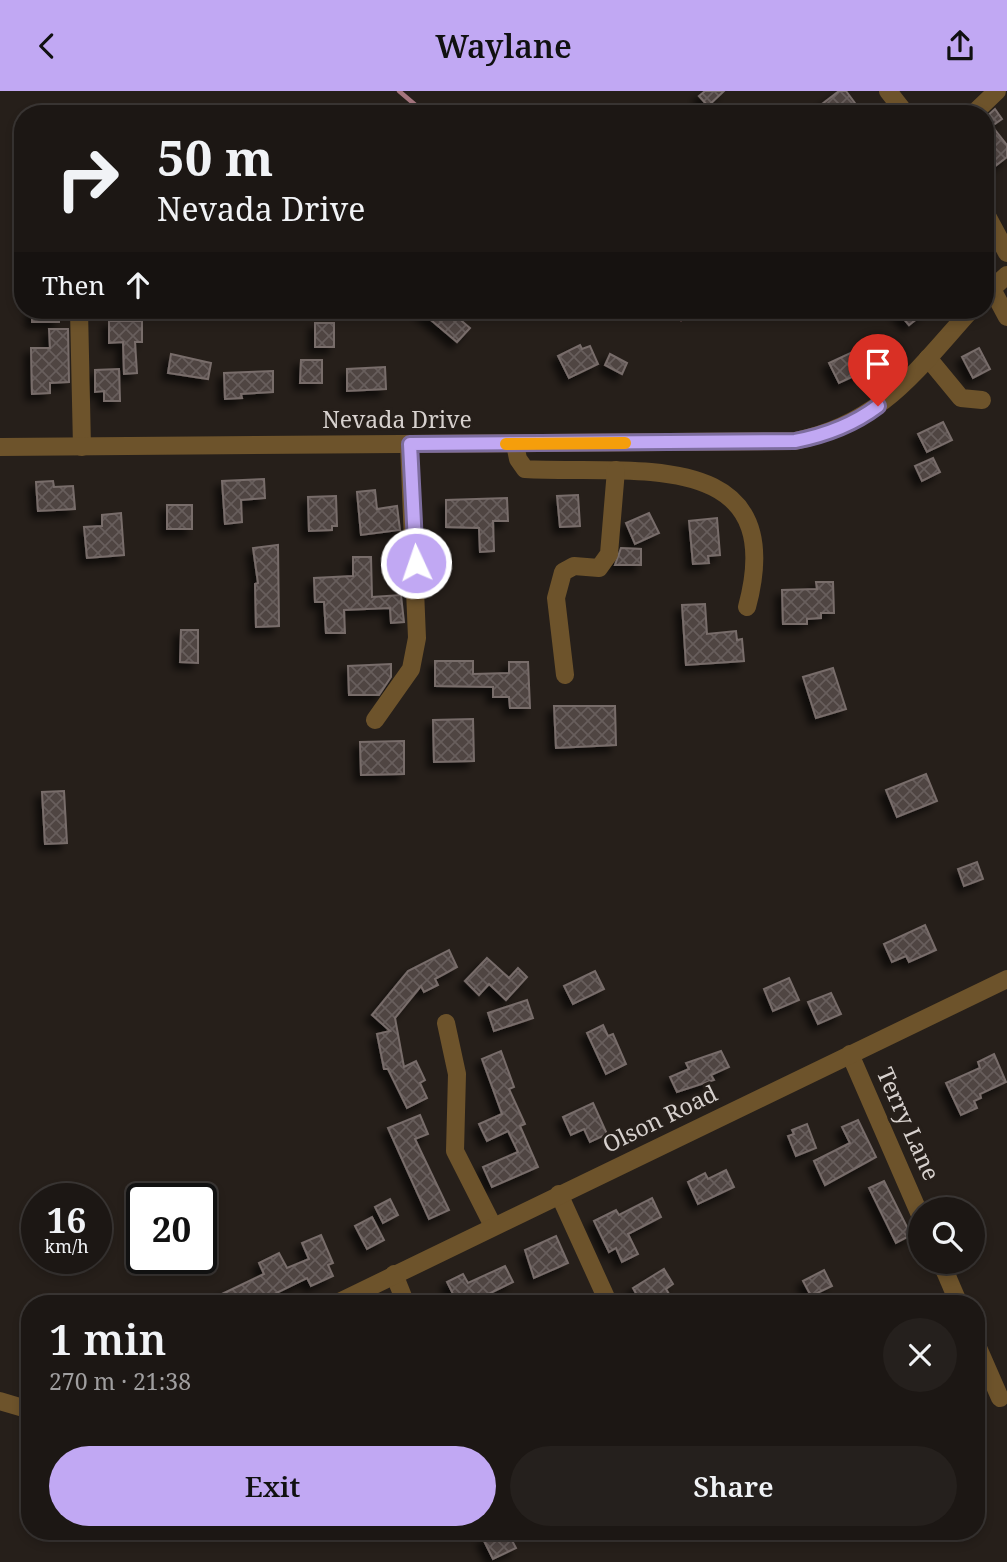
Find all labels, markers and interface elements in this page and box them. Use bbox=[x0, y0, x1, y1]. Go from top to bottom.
text: Waylane bbox=[435, 24, 572, 67]
icon: back bbox=[28, 27, 66, 65]
icon: share bbox=[941, 27, 979, 65]
text: 50 m bbox=[157, 124, 273, 190]
icon: right bbox=[42, 133, 133, 224]
text: Nevada Drive bbox=[157, 187, 365, 230]
icon: ahead bbox=[119, 266, 157, 304]
text: Then bbox=[42, 267, 105, 303]
pin bbox=[848, 334, 908, 406]
icon: arrive bbox=[859, 345, 897, 383]
street label: Nevada Drive bbox=[322, 403, 472, 435]
position arrow bbox=[379, 526, 453, 600]
street label: Terry Lane bbox=[870, 1062, 948, 1185]
street label: Olson Road bbox=[597, 1077, 722, 1160]
speed limit sign: 20 bbox=[126, 1183, 217, 1274]
text: 16 bbox=[47, 1196, 86, 1243]
map controls bbox=[908, 1197, 985, 1274]
button: search bbox=[908, 1197, 985, 1274]
text: km/h bbox=[44, 1234, 89, 1258]
text: 1 min bbox=[49, 1310, 166, 1367]
button: close bbox=[883, 1318, 957, 1392]
text: 270 m · 21:38 bbox=[49, 1365, 191, 1397]
button: Exit bbox=[49, 1446, 496, 1526]
button: Share bbox=[510, 1446, 957, 1526]

